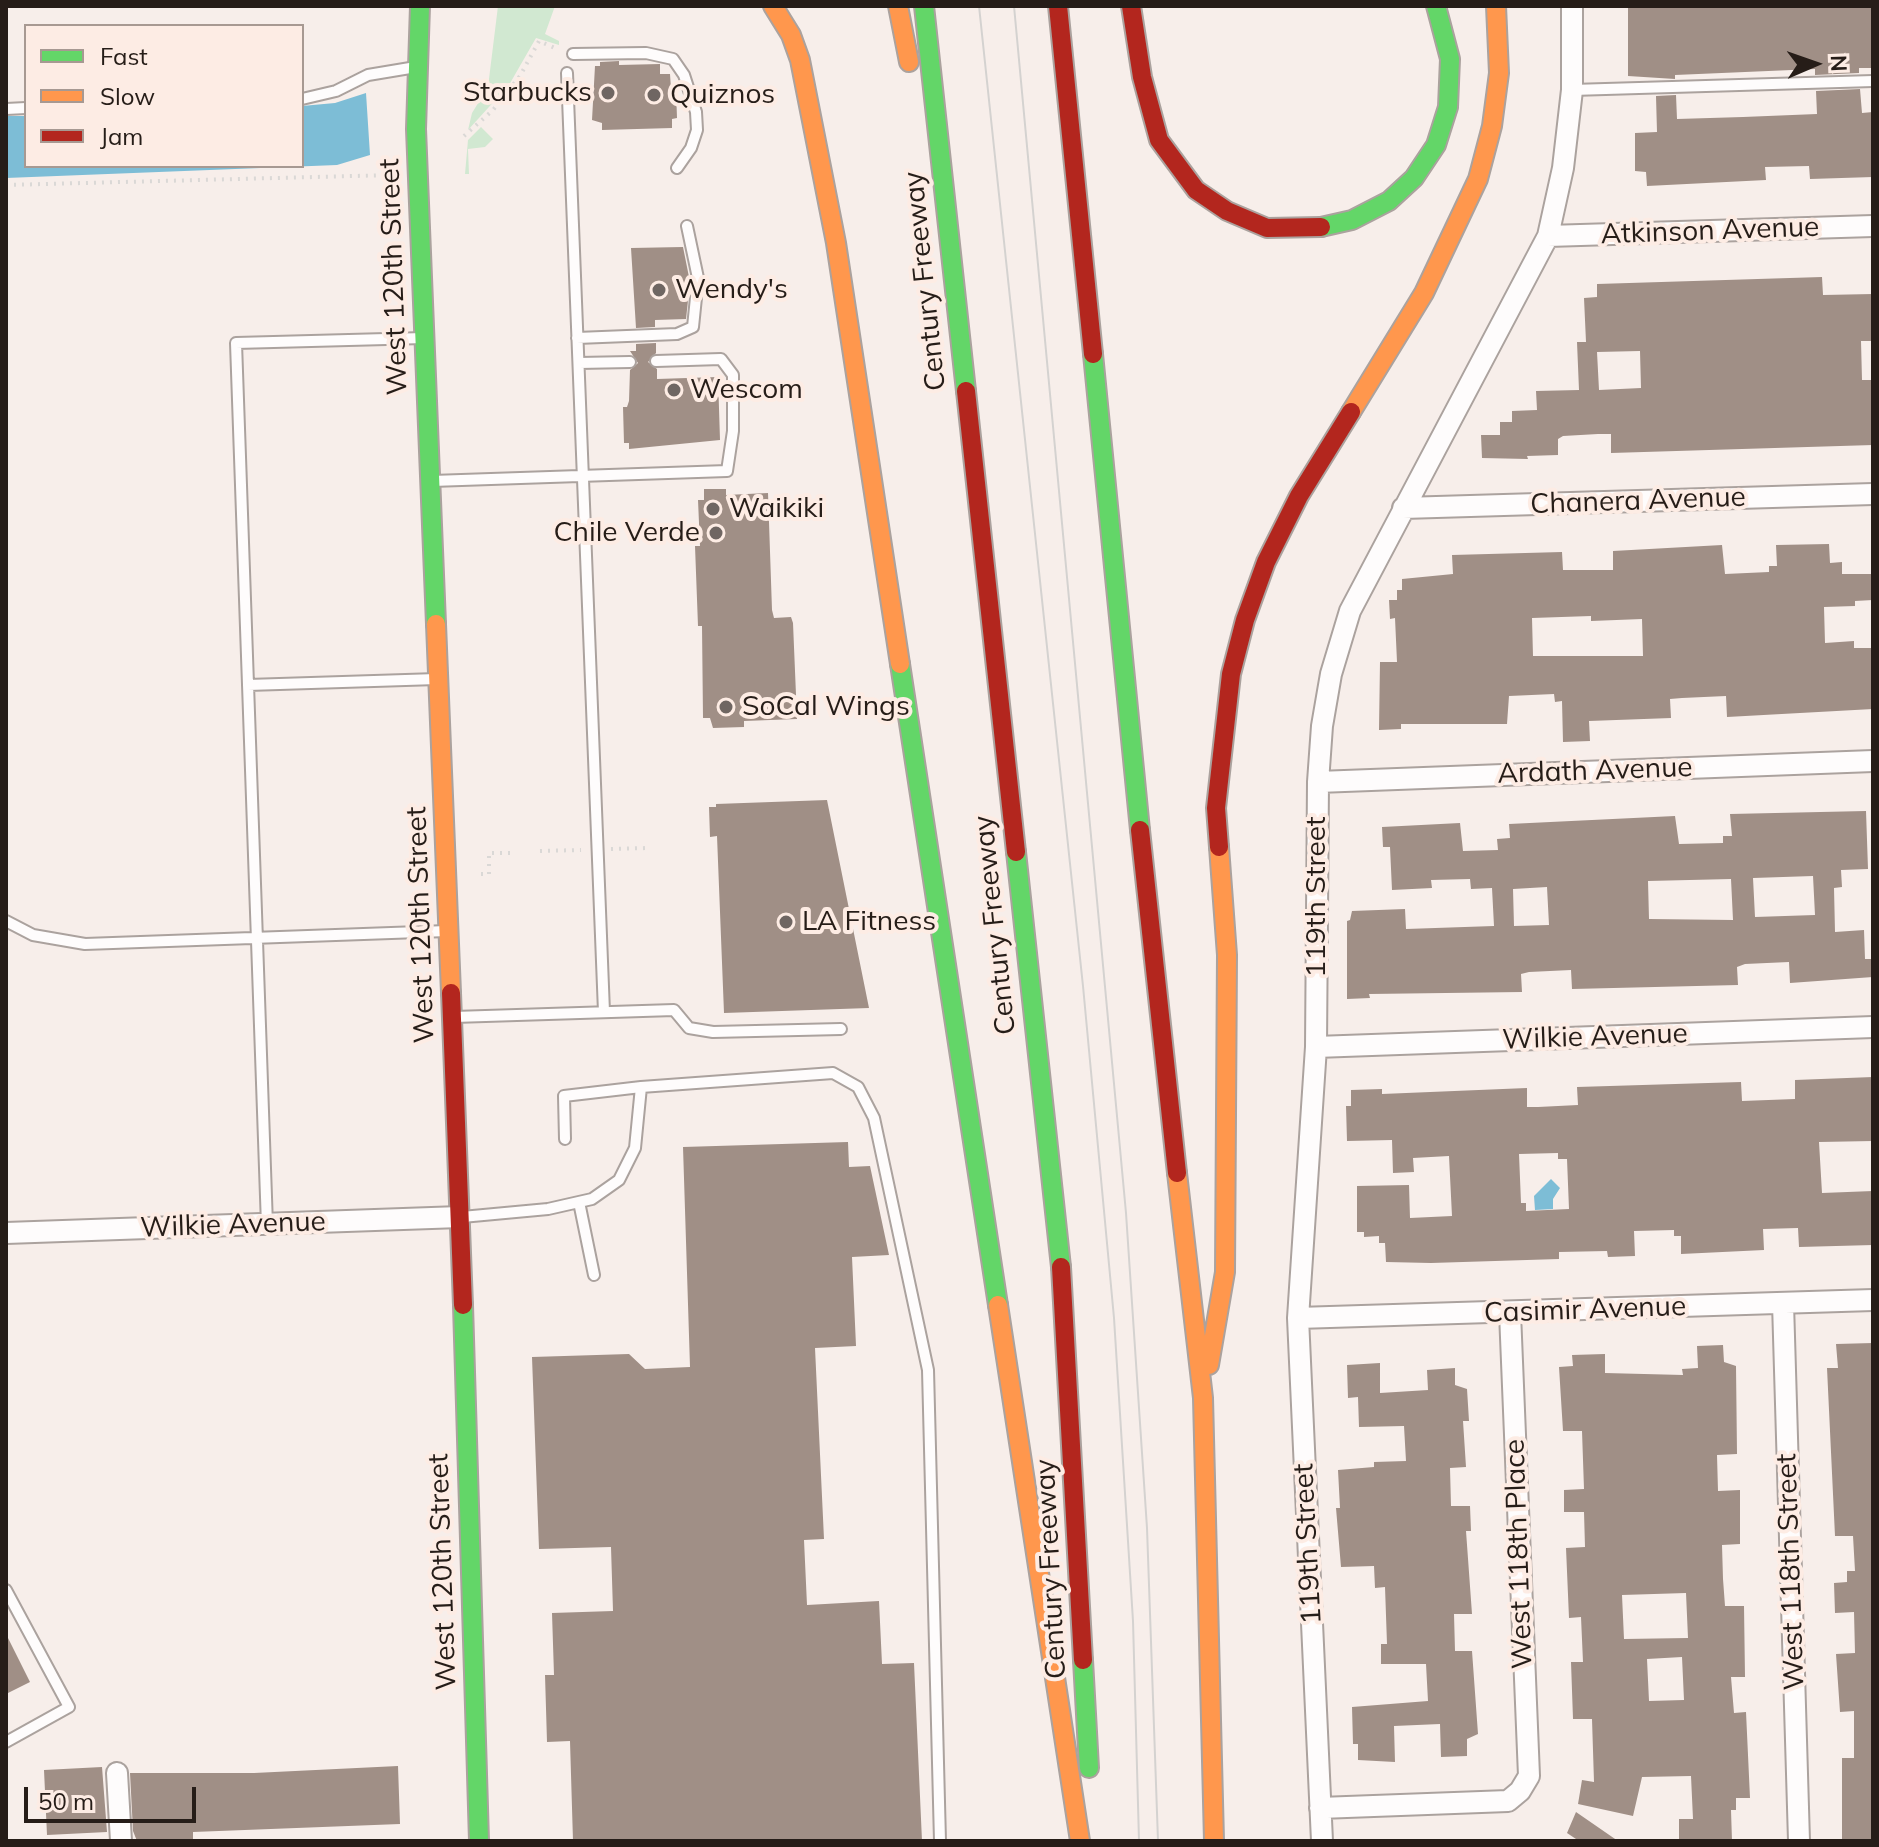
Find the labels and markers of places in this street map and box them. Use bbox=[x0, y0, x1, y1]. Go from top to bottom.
place label: Starbucks bbox=[463, 76, 592, 110]
place label: Quiznos bbox=[670, 78, 775, 112]
marker: Starbucks bbox=[599, 84, 617, 102]
marker: Quiznos bbox=[645, 86, 663, 104]
place label: Wendy's bbox=[675, 273, 788, 307]
marker: Wendy's bbox=[650, 281, 668, 299]
place label: Wescom bbox=[690, 373, 803, 407]
marker: Wescom bbox=[665, 381, 683, 399]
place label: Waikiki bbox=[729, 492, 824, 526]
marker: Waikiki bbox=[704, 500, 722, 518]
place label: Chile Verde bbox=[553, 516, 700, 550]
marker: Chile Verde bbox=[707, 524, 725, 542]
place label: SoCal Wings bbox=[742, 690, 910, 724]
marker: SoCal Wings bbox=[717, 698, 735, 716]
place label: LA Fitness bbox=[802, 905, 936, 939]
marker: LA Fitness bbox=[777, 913, 795, 931]

